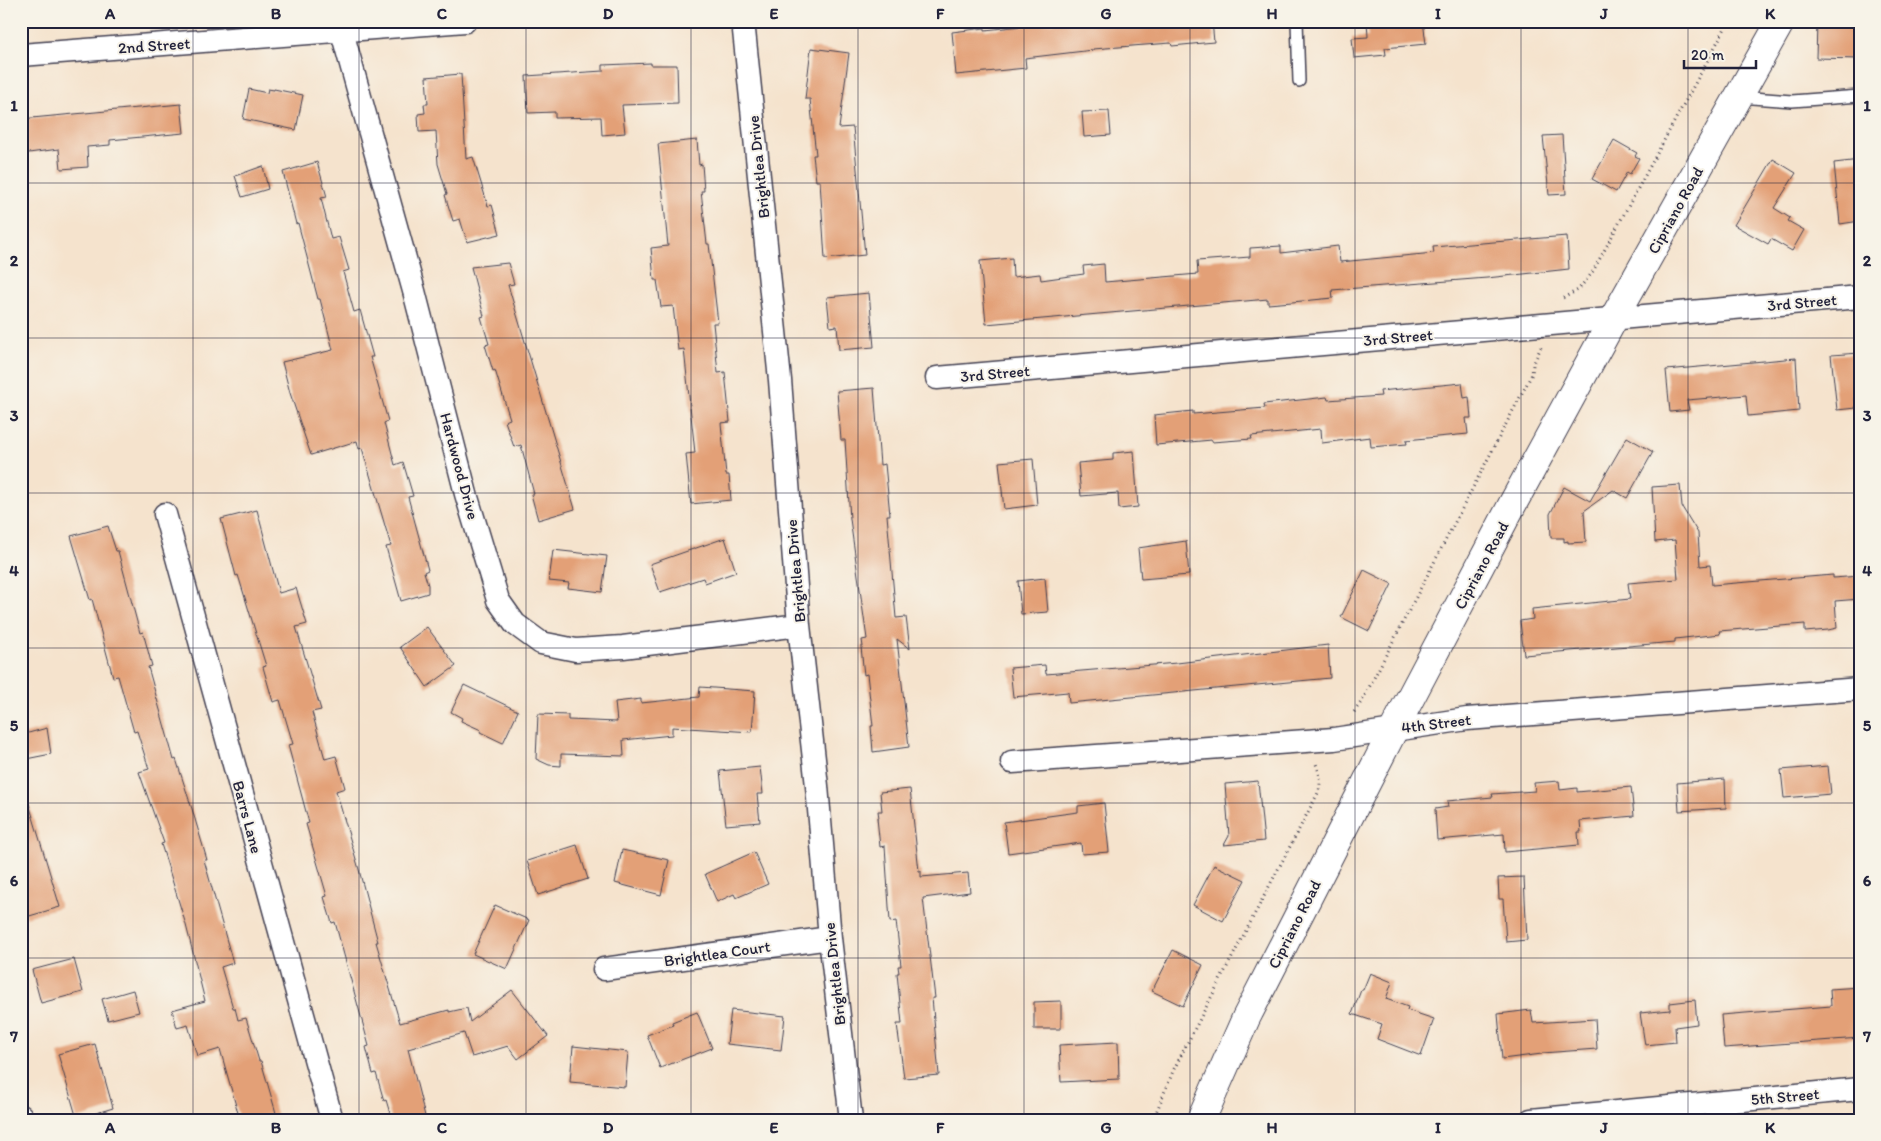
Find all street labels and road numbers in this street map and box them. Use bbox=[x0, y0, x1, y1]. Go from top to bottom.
street label: 2nd Street bbox=[117, 34, 191, 57]
street label: Brightlea Drive bbox=[744, 114, 773, 219]
street label: Cipriano Road bbox=[1644, 163, 1707, 257]
street label: 3rd Street bbox=[1766, 290, 1838, 315]
street label: 3rd Street bbox=[1362, 325, 1434, 350]
street label: 3rd Street bbox=[959, 361, 1031, 386]
street label: Hardwood Drive bbox=[436, 411, 483, 522]
street label: Cipriano Road bbox=[1450, 518, 1513, 613]
street label: Brightlea Drive bbox=[782, 519, 809, 623]
street label: 4th Street bbox=[1400, 710, 1472, 737]
street label: Barrs Lane bbox=[229, 779, 266, 856]
street label: Cipriano Road bbox=[1264, 877, 1325, 972]
street label: Brightlea Drive bbox=[820, 921, 849, 1026]
street label: Brightlea Court bbox=[663, 937, 771, 970]
street label: 5th Street bbox=[1750, 1084, 1820, 1109]

